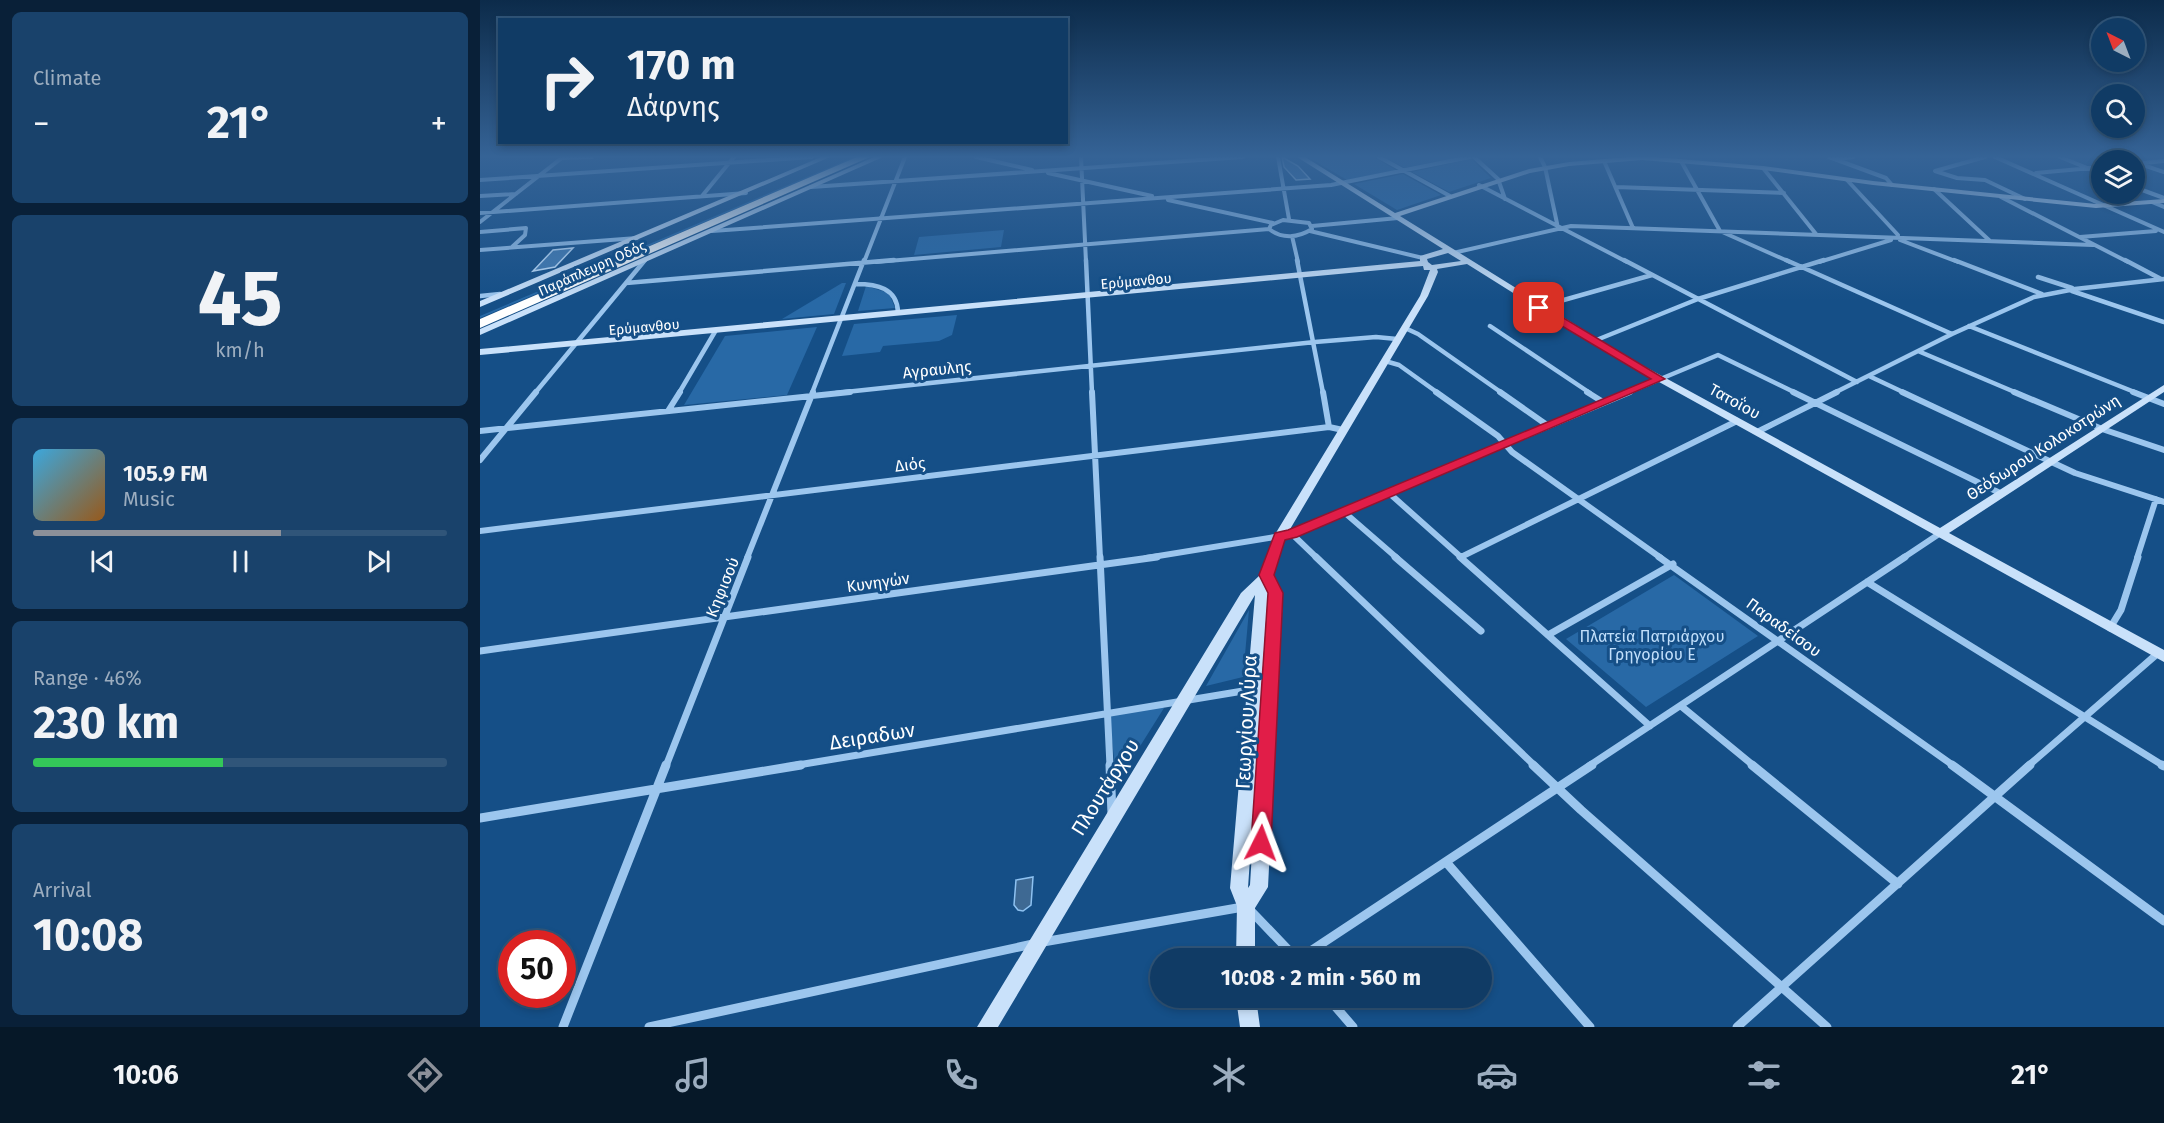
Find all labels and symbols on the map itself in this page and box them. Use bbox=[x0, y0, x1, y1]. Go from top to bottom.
north arrow bbox=[2091, 18, 2145, 72]
street label: Παράπλευρη Οδός bbox=[536, 237, 649, 300]
street label: Ερύμανθου bbox=[1100, 270, 1172, 293]
pin bbox=[1513, 282, 1564, 333]
street label: Ερύμανθου bbox=[608, 316, 680, 339]
street label: Αγραυλης bbox=[902, 356, 973, 383]
street label: Τατοΐου bbox=[1706, 379, 1764, 423]
street label: Θεόδωρου Κολοκοτρώνη bbox=[1963, 391, 2124, 504]
street label: Διός bbox=[894, 453, 927, 476]
street label: Κηφισού bbox=[702, 554, 743, 620]
street label: Κυνηγών bbox=[845, 569, 911, 596]
street label: Παραδείσου bbox=[1743, 594, 1825, 661]
park label: Πλατεία Πατριάρχου Γρηγορίου Ε bbox=[1579, 627, 1725, 664]
street label: Γεωργίου Λύρα bbox=[1231, 654, 1261, 790]
street label: Δειραδων bbox=[827, 717, 917, 755]
street label: Πλουτάρχου bbox=[1066, 734, 1144, 840]
position arrow bbox=[1229, 811, 1293, 875]
speed limit sign: 50 bbox=[498, 930, 576, 1008]

